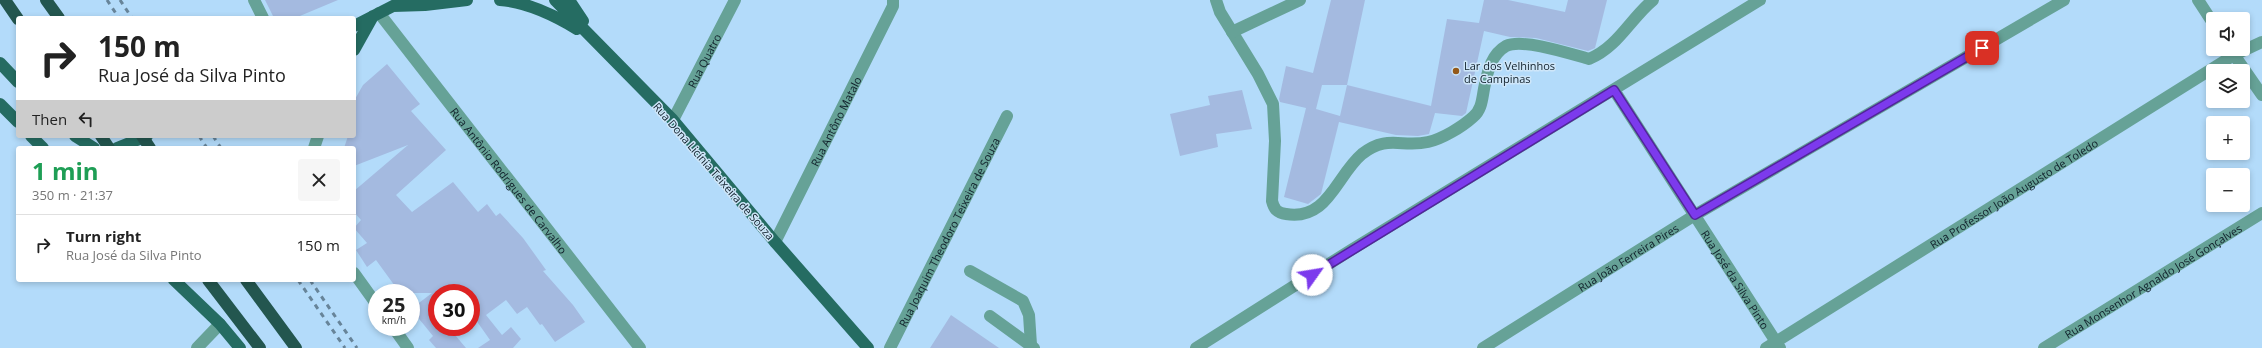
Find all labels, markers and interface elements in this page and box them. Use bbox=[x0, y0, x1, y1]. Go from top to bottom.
map controls bbox=[2206, 12, 2250, 212]
button: sound bbox=[2206, 12, 2250, 56]
text: 150 m bbox=[98, 27, 181, 65]
street label: Rua Quatro bbox=[684, 30, 724, 90]
pin bbox=[1965, 31, 1999, 65]
icon: right bbox=[32, 32, 84, 84]
icon: arrive bbox=[1971, 37, 1993, 59]
place label: Lar dos Velhinhos de Campinas bbox=[1464, 58, 1555, 86]
text: Rua José da Silva Pinto bbox=[98, 63, 286, 87]
button: layers bbox=[2206, 64, 2250, 108]
marker: Lar dos Velhinhos de Campinas bbox=[1451, 66, 1461, 76]
street label: Rua Antôno Matalo bbox=[807, 74, 864, 169]
street label: Rua Dona Licínia Teixeira de Souza bbox=[650, 99, 778, 243]
street label: Rua Antônio Rodrigues de Carvalho bbox=[448, 104, 571, 257]
icon: left bbox=[75, 108, 97, 130]
text: Then bbox=[32, 109, 67, 129]
button: + bbox=[2206, 116, 2250, 160]
street label: Rua Joaquim Theodoro Teixeira de Souza bbox=[895, 135, 1003, 329]
street label: Rua Professor João Augusto de Toledo bbox=[1927, 135, 2101, 251]
text: 1 min bbox=[32, 154, 99, 187]
button: close bbox=[298, 159, 340, 201]
button: − bbox=[2206, 168, 2250, 212]
text: 350 m · 21:37 bbox=[32, 186, 113, 204]
street label: Rua João Ferreira Pires bbox=[1575, 220, 1681, 294]
street label: Rua Monsenhor Agnaldo José Gonçalves bbox=[2061, 220, 2244, 341]
text: Turn right bbox=[66, 226, 141, 246]
street label: Rua José da Silva Pinto bbox=[1698, 227, 1773, 332]
icon: right bbox=[32, 234, 54, 256]
text: 150 m bbox=[296, 235, 340, 255]
text: Rua José da Silva Pinto bbox=[66, 246, 202, 264]
position arrow bbox=[1291, 254, 1333, 296]
speed limit sign: 30 bbox=[428, 284, 480, 336]
text: 25 bbox=[383, 291, 405, 318]
text: km/h bbox=[382, 313, 406, 327]

